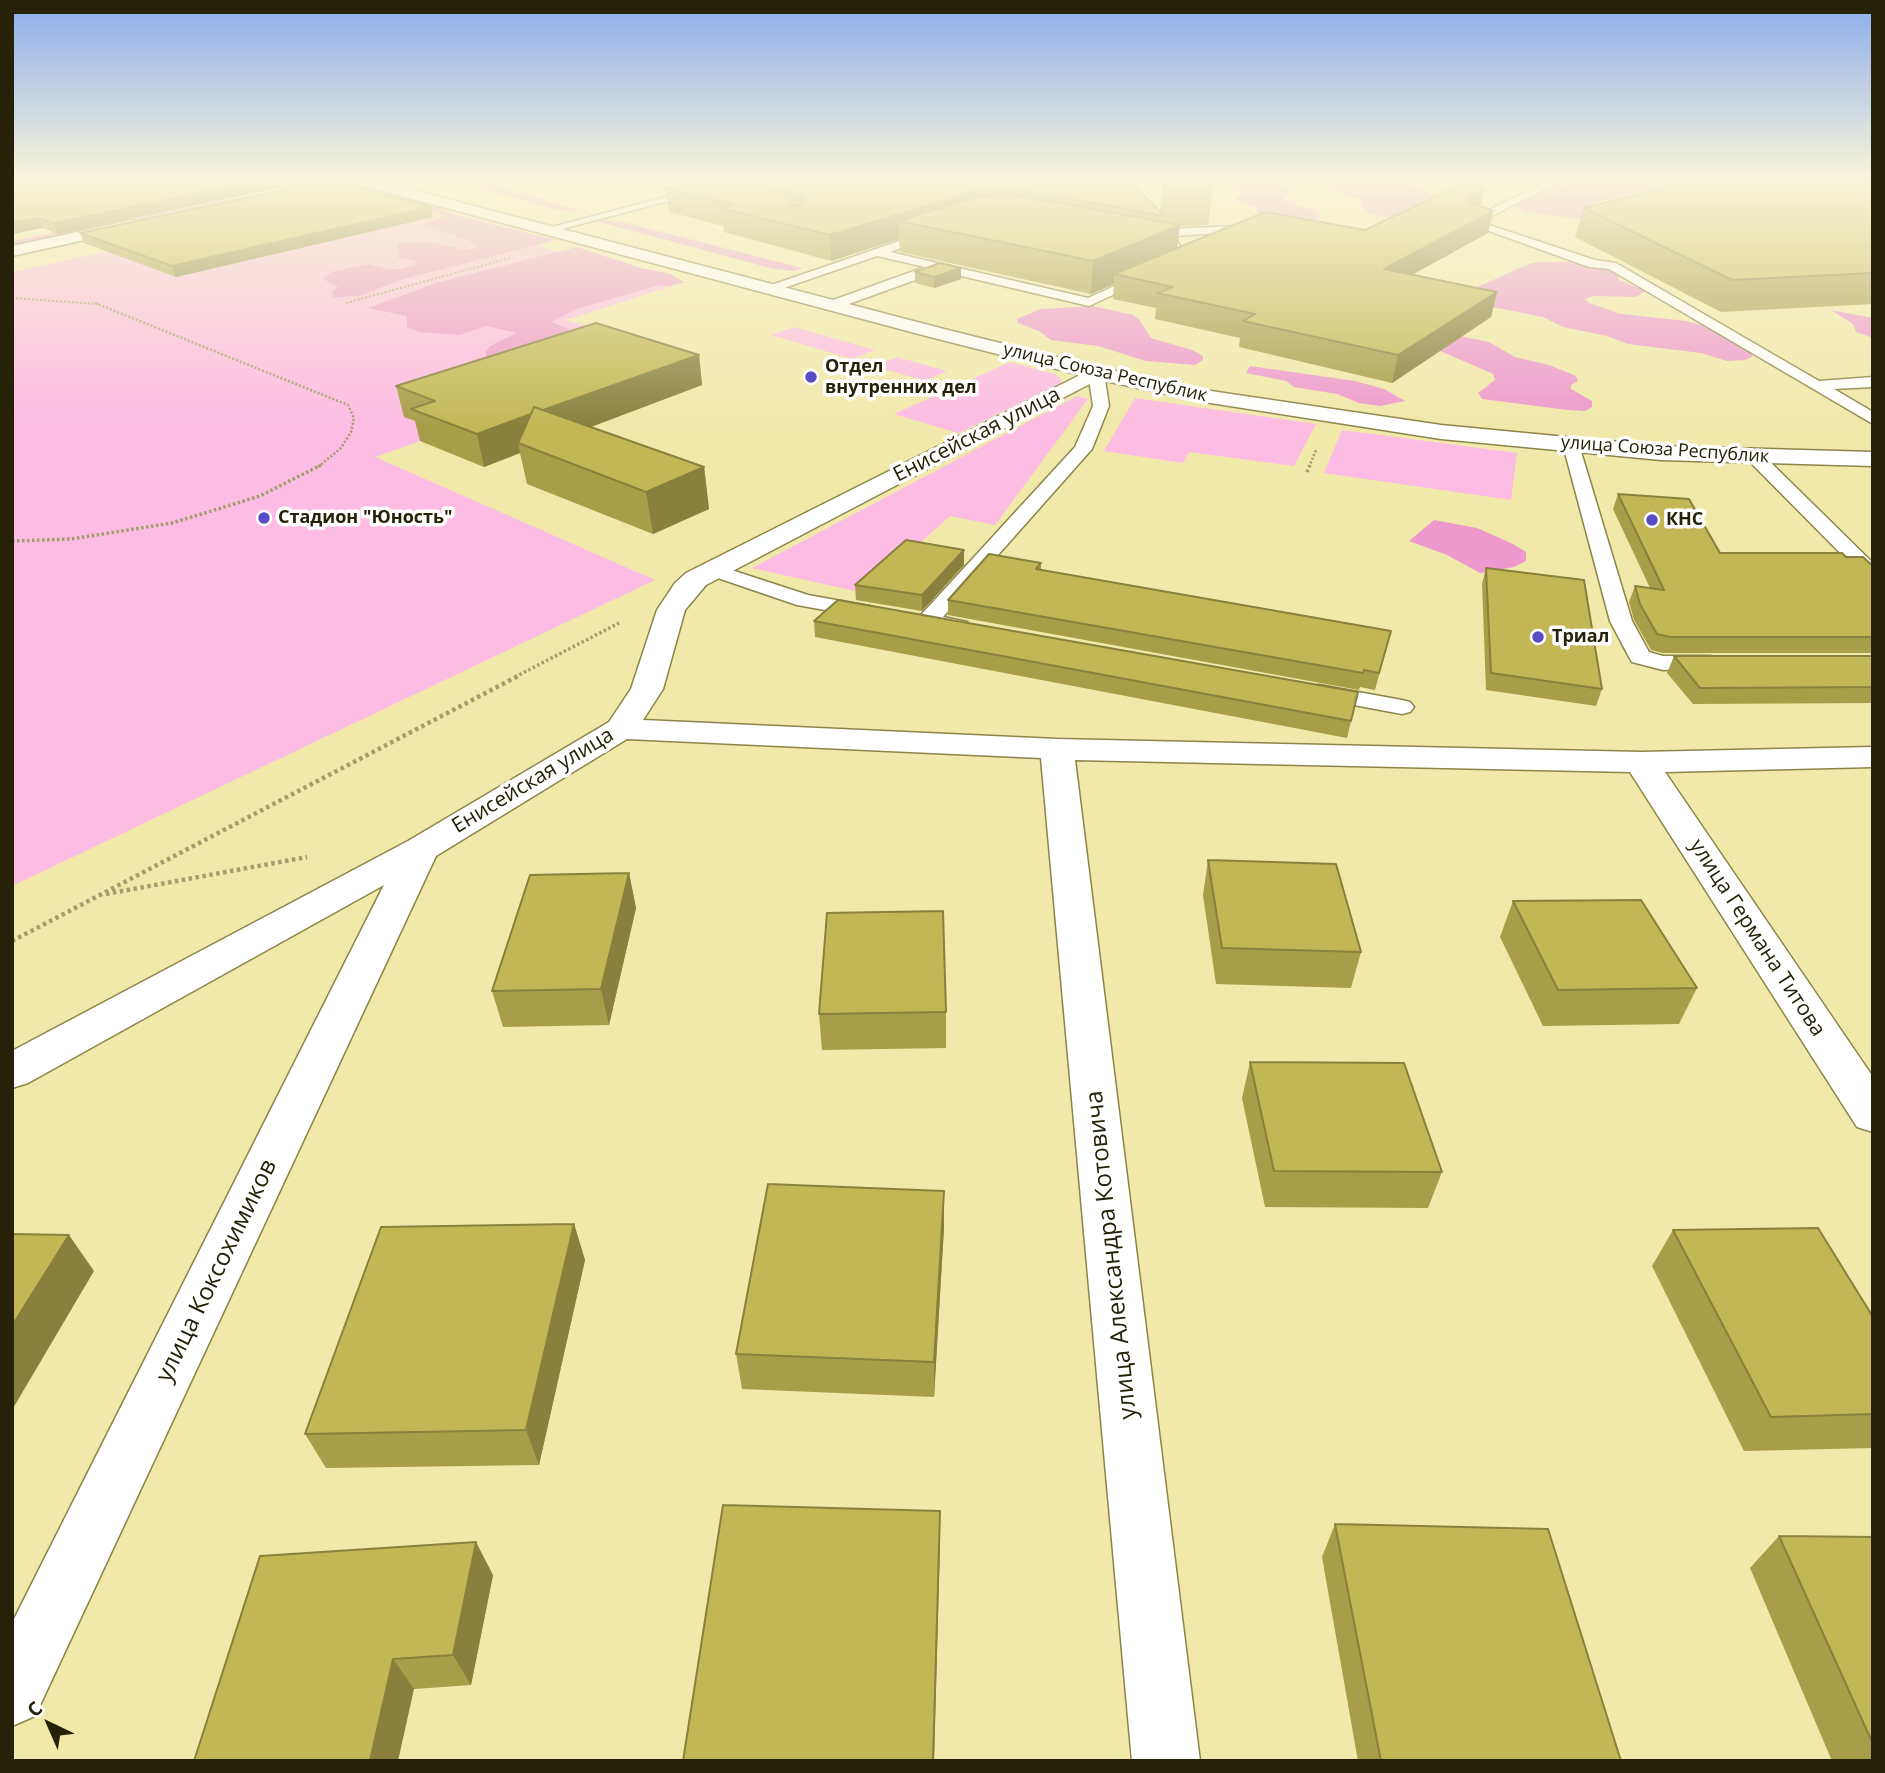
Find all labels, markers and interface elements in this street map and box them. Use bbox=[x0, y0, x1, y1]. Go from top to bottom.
street label: улица Союза Республик bbox=[1001, 339, 1209, 407]
place label: Отдел внутренних дел bbox=[825, 356, 977, 398]
marker: Отдел внутренних дел bbox=[803, 369, 819, 385]
street label: Енисейская улица bbox=[889, 382, 1065, 488]
street label: улица Союза Республик bbox=[1560, 432, 1770, 468]
place label: Стадион "Юность" bbox=[278, 507, 453, 529]
place label: КНС bbox=[1666, 509, 1703, 531]
marker: Стадион "Юность" bbox=[256, 510, 272, 526]
marker: КНС bbox=[1644, 512, 1660, 528]
place label: Триал bbox=[1552, 626, 1609, 648]
marker: Триал bbox=[1530, 629, 1546, 645]
street label: Енисейская улица bbox=[448, 723, 618, 839]
street label: улица Германа Титова bbox=[1684, 835, 1830, 1041]
street label: улица Александра Котовича bbox=[1080, 1089, 1144, 1421]
street label: улица Коксохимиков bbox=[151, 1155, 283, 1387]
north arrow bbox=[14, 1689, 84, 1759]
text: С bbox=[21, 1695, 48, 1722]

